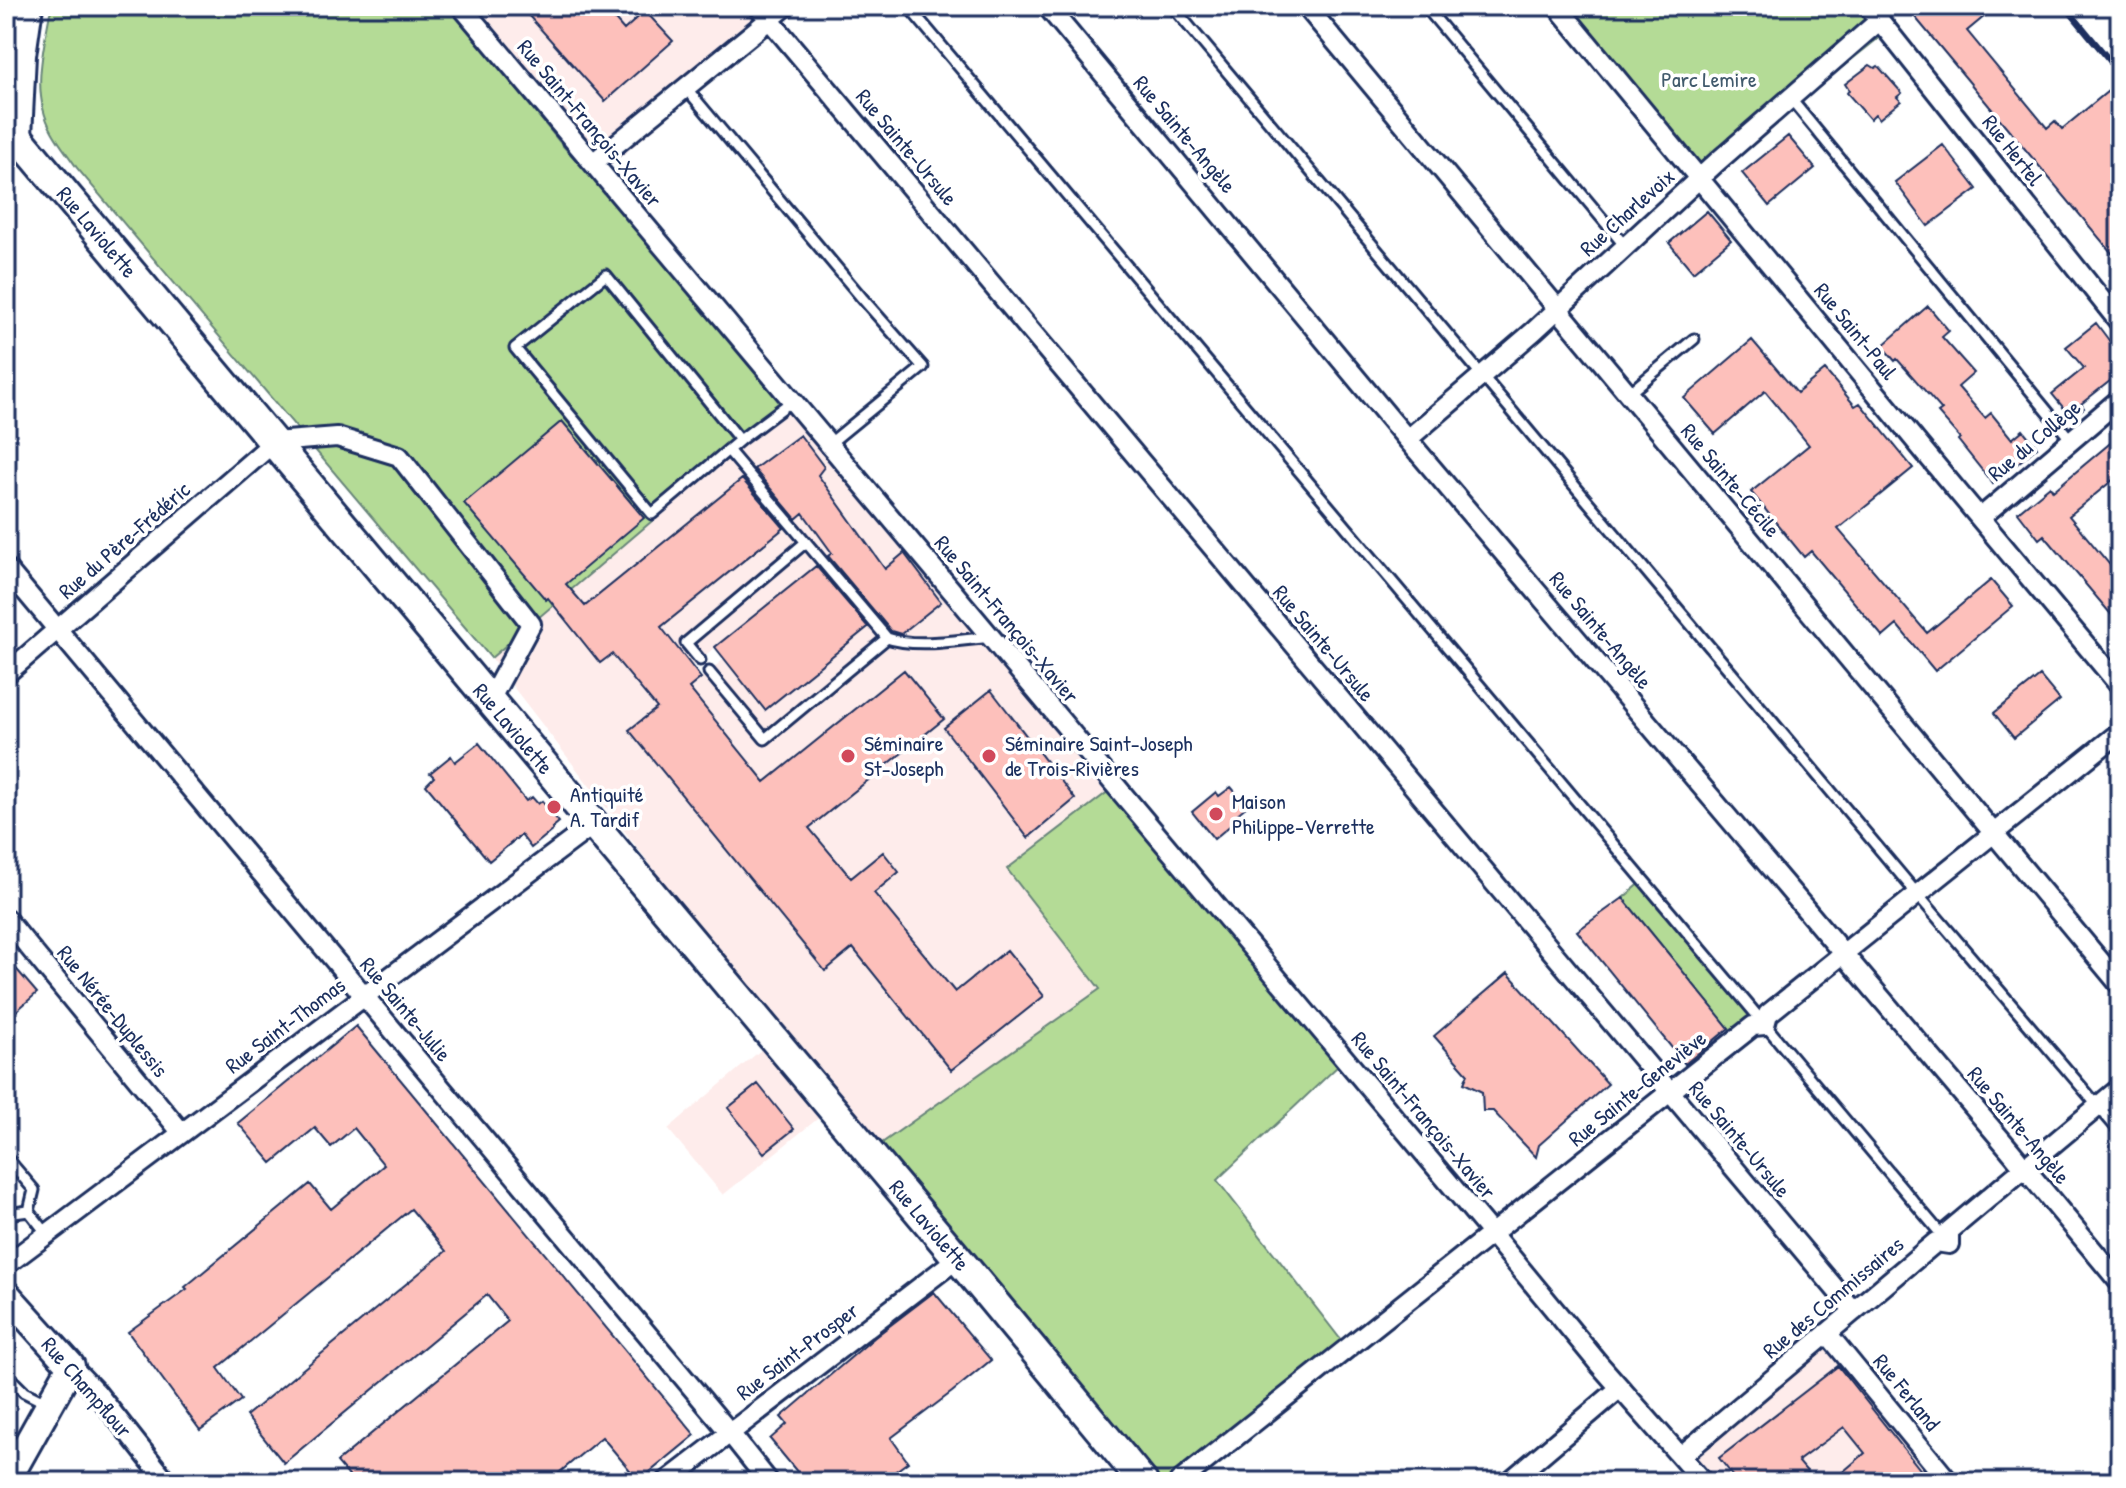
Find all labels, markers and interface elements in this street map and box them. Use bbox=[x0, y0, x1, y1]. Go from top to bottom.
street label: Rue Saint-François-Xavier bbox=[511, 33, 669, 214]
park label: Parc Lemire bbox=[1661, 64, 1757, 94]
street label: Rue Sainte-Angèle bbox=[1127, 69, 1243, 199]
street label: Rue Sainte-Ursule bbox=[849, 82, 965, 212]
street label: Rue Hertel bbox=[1976, 108, 2050, 192]
street label: Rue Charlevoix bbox=[1573, 161, 1681, 263]
street label: Rue Laviolette bbox=[50, 180, 144, 284]
street label: Rue Saint-Paul bbox=[1808, 276, 1904, 386]
street label: Rue du Collège bbox=[1981, 392, 2087, 488]
street label: Rue Sainte-Cécile bbox=[1674, 417, 1788, 544]
street label: Rue du Père-Frédéric bbox=[52, 474, 197, 606]
street label: Rue Saint-François-Xavier bbox=[928, 529, 1086, 710]
street label: Rue Sainte-Angèle bbox=[1543, 565, 1659, 695]
street label: Rue Sainte-Ursule bbox=[1266, 578, 1382, 708]
street label: Rue Laviolette bbox=[466, 676, 561, 781]
place label: Séminaire St-Joseph bbox=[864, 728, 944, 783]
place label: Séminaire Saint-Joseph de Trois‑Rivières bbox=[1005, 728, 1192, 783]
marker: Séminaire St-Joseph bbox=[839, 747, 857, 765]
marker: Séminaire Saint-Joseph de Trois‑Rivières bbox=[980, 747, 998, 765]
place label: Antiquité A. Tardif bbox=[570, 779, 644, 834]
place label: Maison Philippe-Verrette bbox=[1232, 786, 1375, 841]
marker: Antiquité A. Tardif bbox=[545, 798, 563, 816]
marker: Maison Philippe-Verrette bbox=[1207, 805, 1225, 823]
street label: Rue Nérée-Duplessis bbox=[51, 939, 175, 1083]
street label: Rue Sainte-Julie bbox=[353, 950, 459, 1068]
street label: Rue Saint-Thomas bbox=[219, 970, 351, 1080]
street label: Rue Sainte-Geneviève bbox=[1562, 1023, 1712, 1153]
street label: Rue Saint-François-Xavier bbox=[1345, 1025, 1503, 1206]
street label: Rue Sainte-Angèle bbox=[1961, 1060, 2077, 1190]
street label: Rue Sainte-Ursule bbox=[1682, 1074, 1798, 1204]
street label: Rue Laviolette bbox=[883, 1173, 977, 1277]
street label: Rue des Commissaires bbox=[1756, 1229, 1910, 1365]
street label: Rue Saint-Prosper bbox=[730, 1295, 865, 1407]
street label: Rue Champflour bbox=[35, 1330, 139, 1444]
street label: Rue Ferland bbox=[1867, 1347, 1948, 1437]

